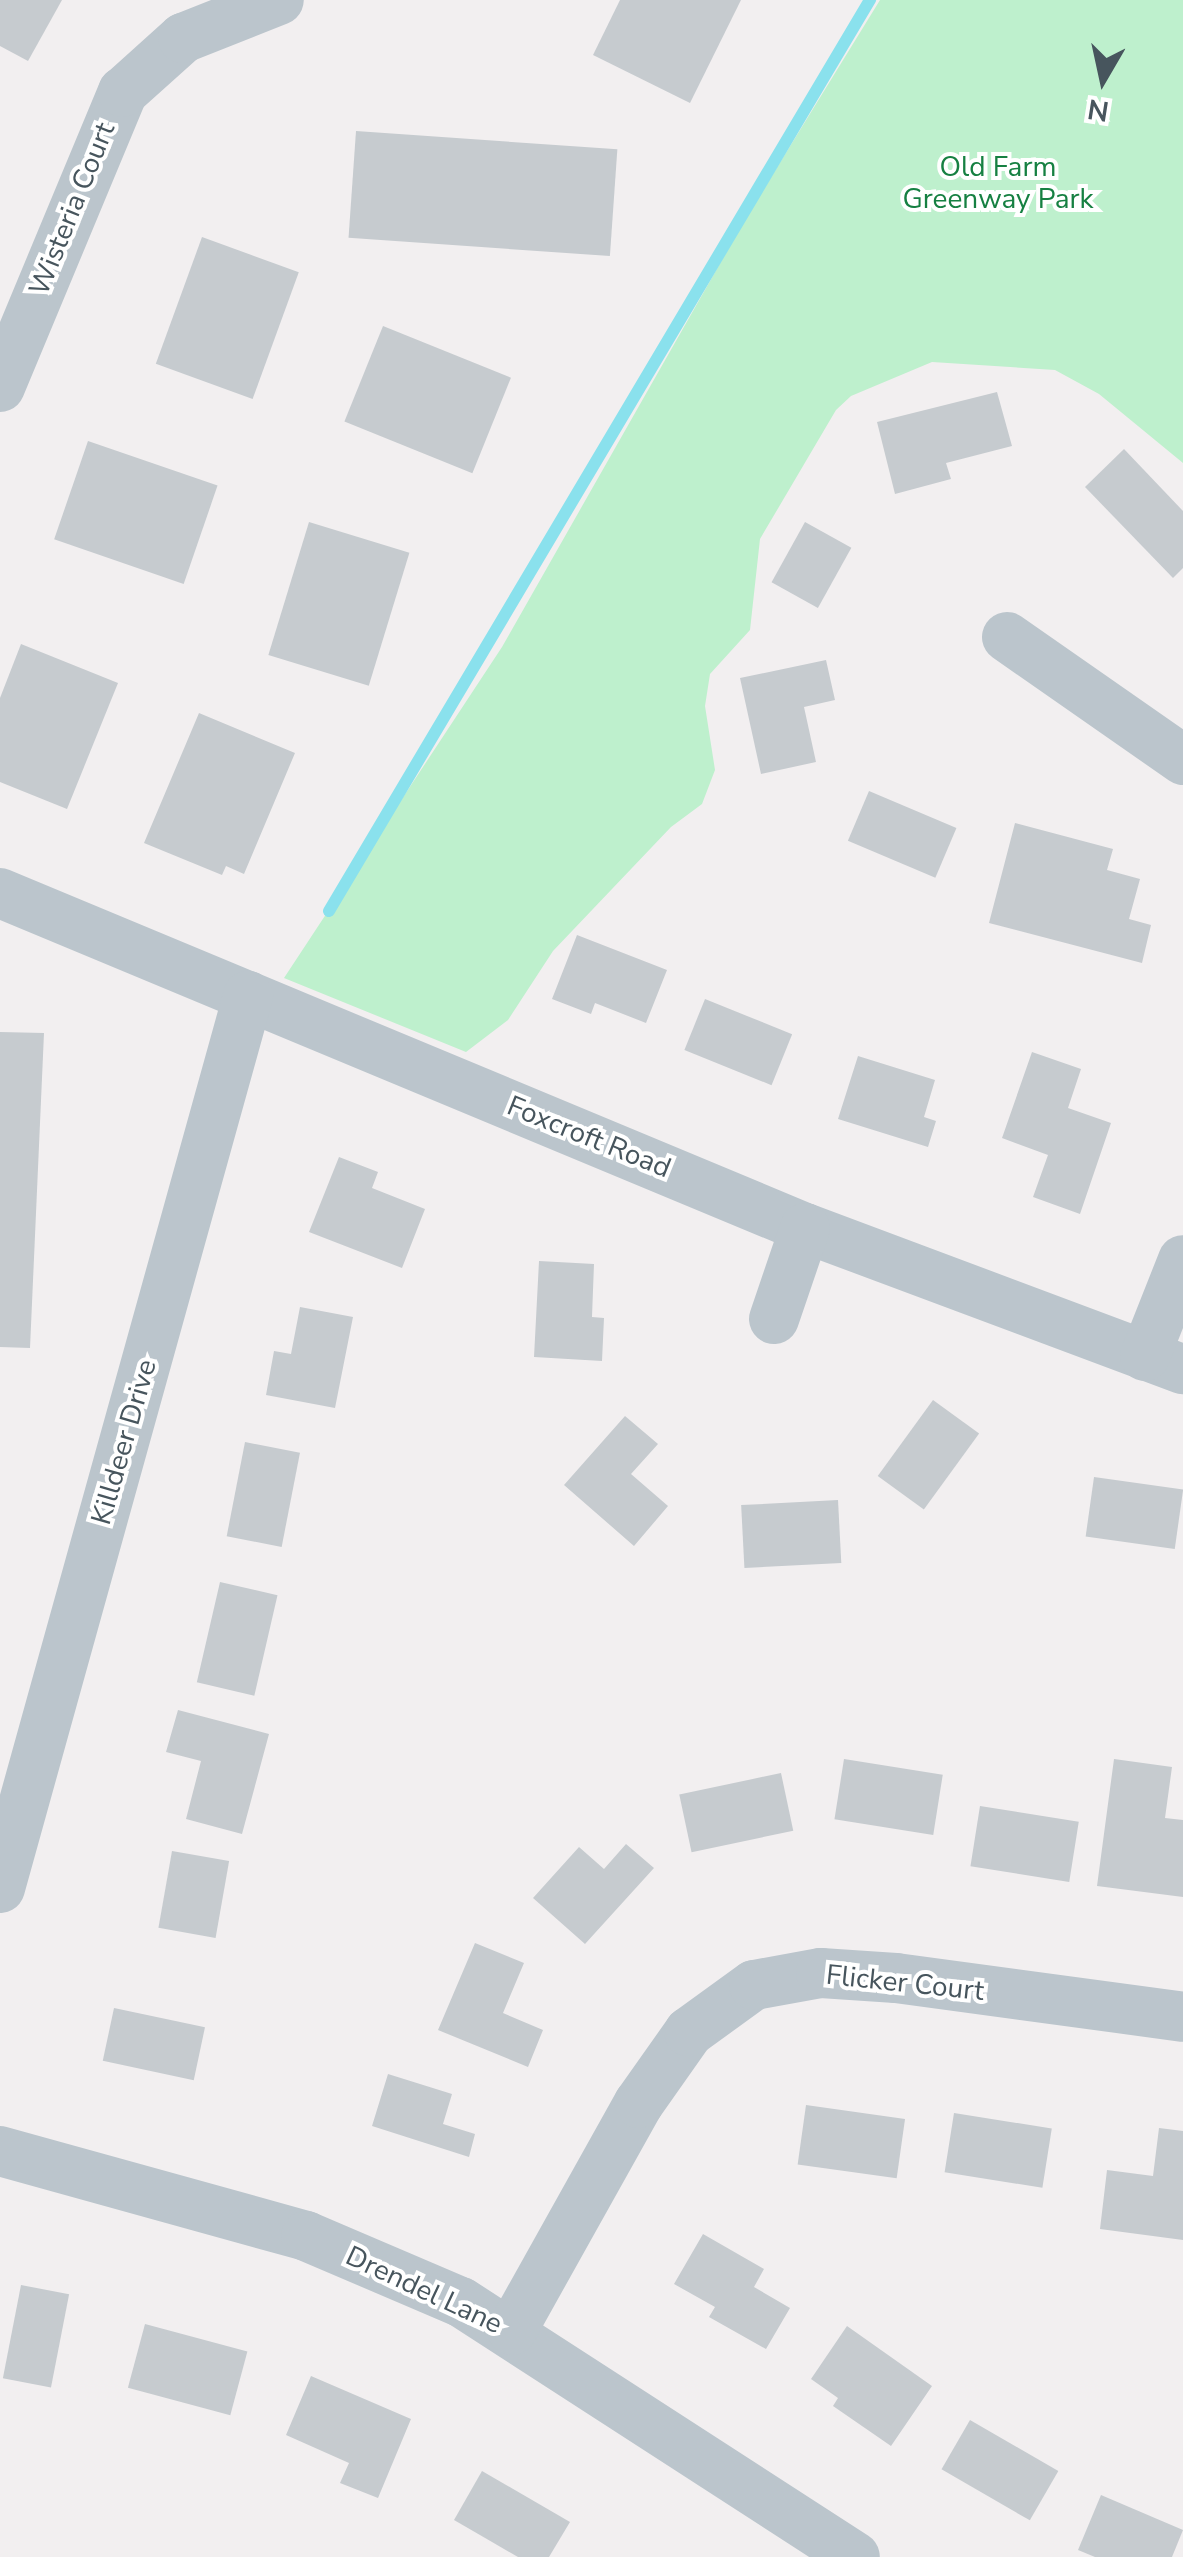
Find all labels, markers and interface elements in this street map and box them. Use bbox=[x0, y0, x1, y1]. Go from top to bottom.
north arrow bbox=[1053, 30, 1153, 130]
text: N bbox=[1085, 89, 1112, 130]
street label: Wisteria Court bbox=[22, 118, 122, 300]
park label: Old Farm Greenway Park bbox=[902, 150, 1094, 216]
street label: Foxcroft Road bbox=[502, 1089, 676, 1185]
street label: Killdeer Drive bbox=[84, 1356, 164, 1528]
street label: Flicker Court bbox=[824, 1958, 986, 2008]
street label: Drendel Lane bbox=[340, 2239, 508, 2341]

